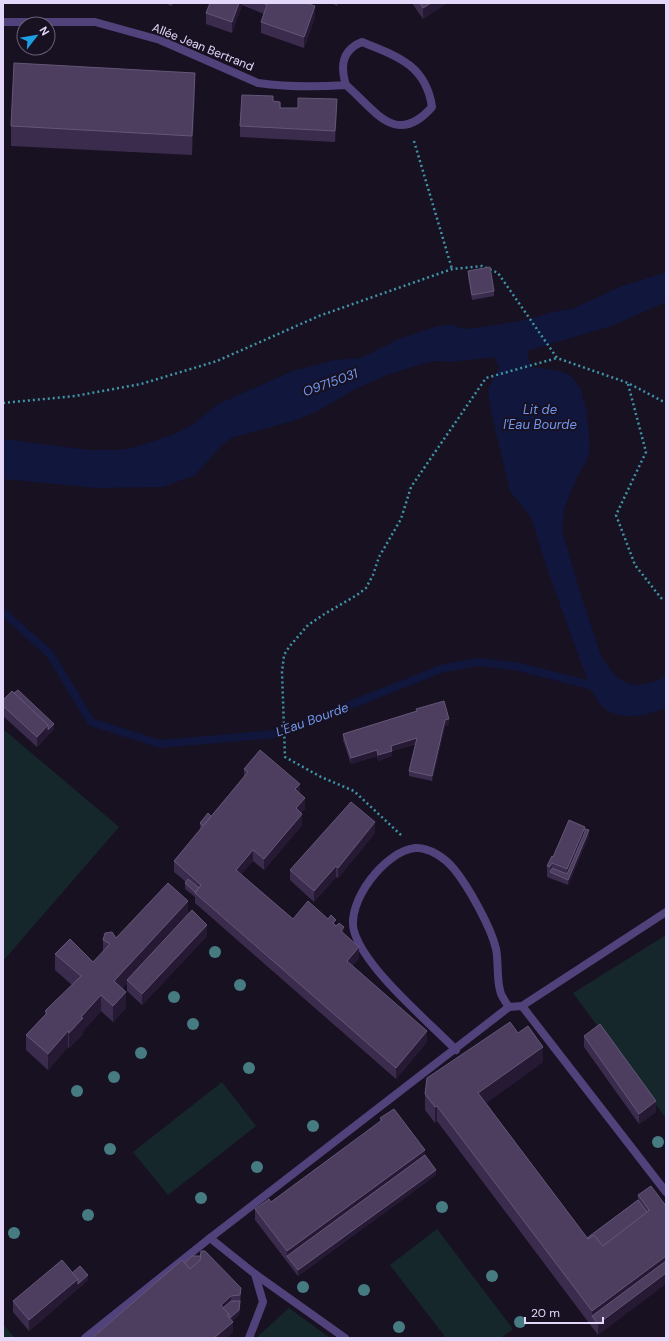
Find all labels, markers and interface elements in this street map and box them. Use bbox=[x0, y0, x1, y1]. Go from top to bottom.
north arrow bbox=[16, 16, 56, 56]
street label: Allée Jean Bertrand bbox=[150, 19, 256, 75]
text: N bbox=[37, 24, 53, 38]
water label: O9715031 bbox=[300, 364, 361, 400]
water label: Lit de l'Eau Bourde bbox=[503, 401, 577, 433]
water label: L'Eau Bourde bbox=[273, 698, 351, 741]
scale bar bbox=[525, 1299, 603, 1325]
text: 20 m bbox=[531, 1305, 560, 1321]

